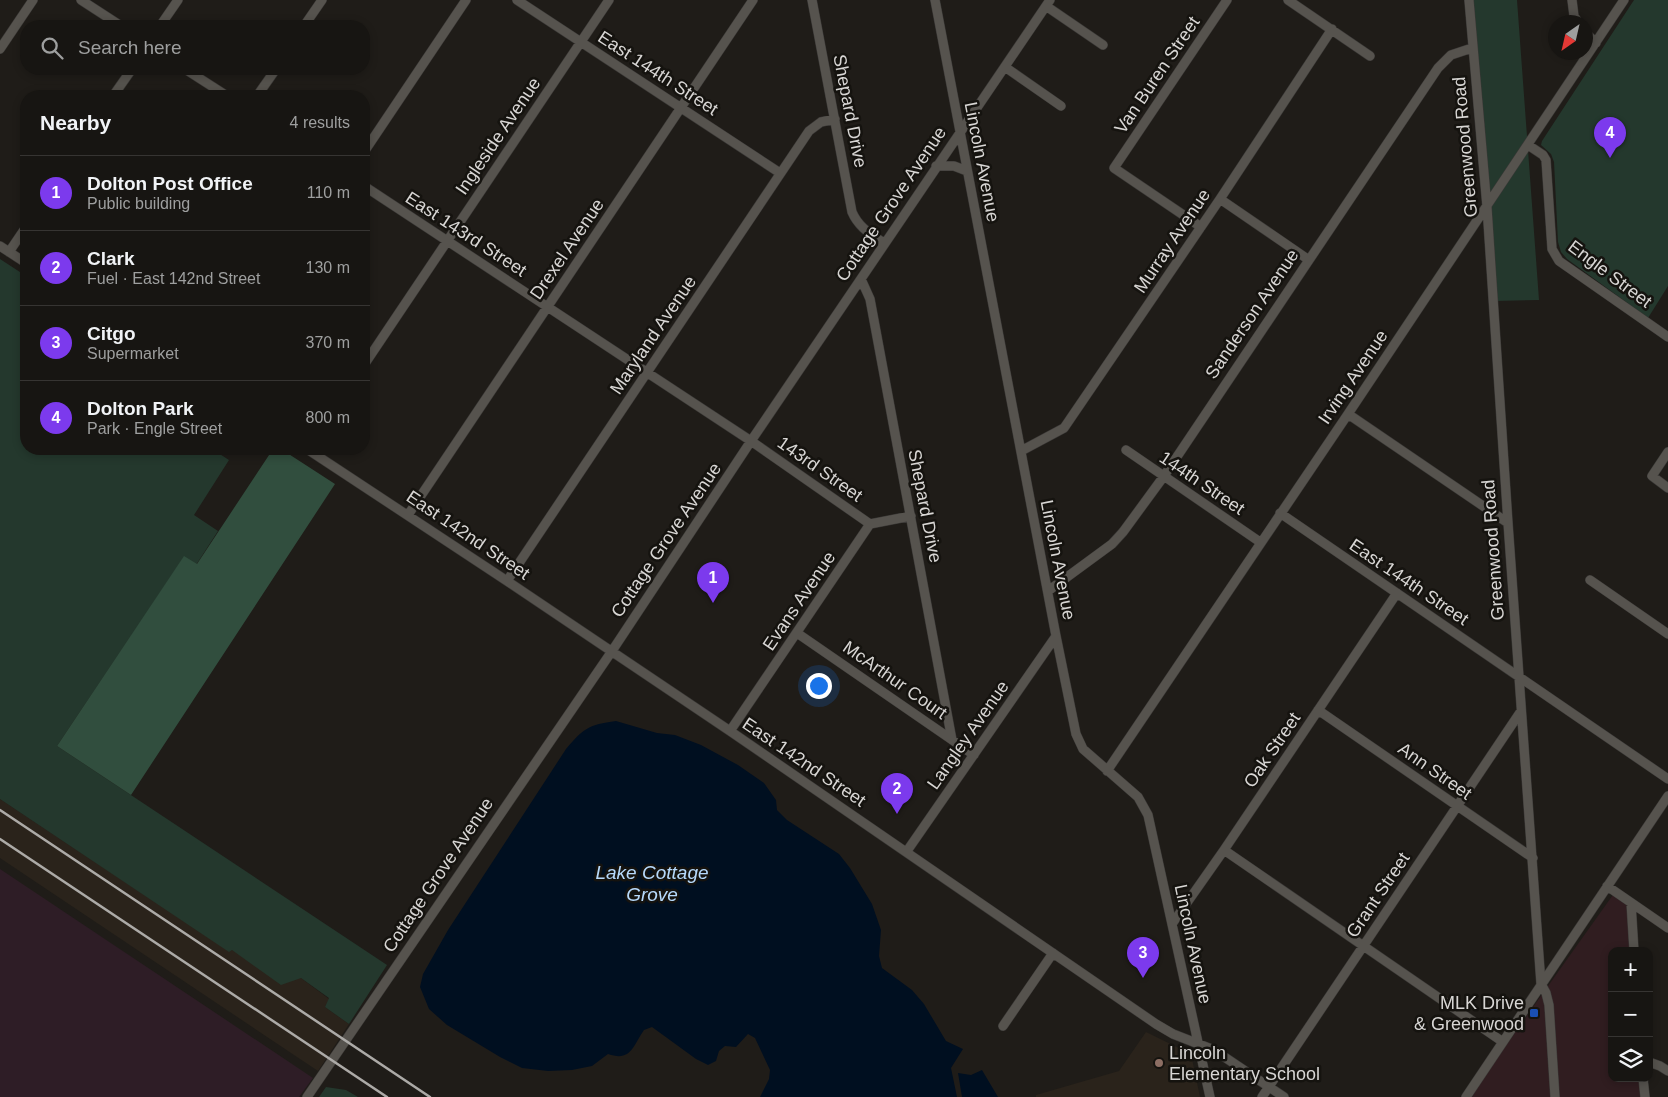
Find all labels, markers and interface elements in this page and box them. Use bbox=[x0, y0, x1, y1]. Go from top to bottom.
street label: Van Buren Street bbox=[1110, 13, 1204, 137]
north arrow bbox=[1548, 15, 1593, 60]
search box bbox=[20, 20, 370, 75]
street label: East 144th Street bbox=[594, 27, 722, 119]
icon: search bbox=[38, 34, 66, 62]
text: Search here bbox=[78, 37, 182, 58]
street label: Shepard Drive bbox=[829, 53, 871, 169]
street label: Ingleside Avenue bbox=[451, 74, 545, 198]
street label: Greenwood Road bbox=[1449, 76, 1481, 218]
street label: Lincoln Avenue bbox=[961, 100, 1003, 224]
text: Nearby bbox=[40, 111, 111, 134]
text: 4 results bbox=[290, 114, 350, 131]
pin: 4 bbox=[1594, 117, 1626, 158]
street label: Cottage Grove Avenue bbox=[832, 123, 950, 285]
text: Dolton Post Office bbox=[87, 173, 253, 194]
text: 1 bbox=[52, 184, 60, 201]
text: 110 m bbox=[307, 184, 350, 201]
street label: Murray Avenue bbox=[1130, 185, 1214, 297]
street label: East 143rd Street bbox=[402, 187, 530, 281]
text: Public building bbox=[87, 195, 190, 212]
street label: Drexel Avenue bbox=[526, 195, 608, 303]
street label: Engle Street bbox=[1564, 236, 1656, 312]
street label: Sanderson Avenue bbox=[1201, 245, 1303, 383]
text: Clark bbox=[87, 248, 135, 269]
text: 2 bbox=[52, 259, 60, 276]
text: 130 m bbox=[306, 259, 350, 276]
text: Fuel · East 142nd Street bbox=[87, 270, 260, 287]
street label: Maryland Avenue bbox=[606, 272, 700, 398]
text: Citgo bbox=[87, 323, 136, 344]
street label: Irving Avenue bbox=[1314, 326, 1392, 428]
text: 3 bbox=[52, 334, 60, 351]
text: 370 m bbox=[306, 334, 350, 351]
text: Supermarket bbox=[87, 345, 179, 362]
text: Dolton Park bbox=[87, 398, 194, 419]
text: 4 bbox=[52, 409, 60, 426]
text: 800 m bbox=[306, 409, 350, 426]
text: Park · Engle Street bbox=[87, 420, 222, 437]
street label: 143rd Street bbox=[774, 432, 866, 506]
street label: 144th Street bbox=[1156, 447, 1248, 519]
street label: Shepard Drive bbox=[904, 448, 946, 564]
street label: Cottage Grove Avenue bbox=[607, 459, 725, 621]
street label: Greenwood Road bbox=[1478, 479, 1508, 621]
street label: East 142nd Street bbox=[403, 486, 533, 584]
street label: Lincoln Avenue bbox=[1037, 498, 1079, 622]
street label: East 144th Street bbox=[1346, 535, 1472, 629]
street label: Evans Avenue bbox=[759, 548, 839, 654]
pin: 1 bbox=[697, 562, 729, 603]
street label: McArthur Court bbox=[839, 637, 951, 723]
your location bbox=[806, 673, 832, 699]
street label: Langley Avenue bbox=[923, 677, 1013, 793]
street label: Oak Street bbox=[1240, 709, 1304, 791]
street label: East 142nd Street bbox=[739, 713, 869, 811]
street label: Ann Street bbox=[1394, 738, 1476, 804]
pin: 2 bbox=[881, 773, 913, 814]
street label: Cottage Grove Avenue bbox=[379, 794, 497, 956]
street label: Grant Street bbox=[1342, 849, 1414, 941]
water label: Lake Cottage Grove bbox=[595, 862, 709, 905]
street label: Lincoln Avenue bbox=[1171, 882, 1215, 1006]
pin: 3 bbox=[1127, 937, 1159, 978]
map controls bbox=[1608, 947, 1653, 1082]
button: + bbox=[1608, 947, 1653, 992]
button: − bbox=[1608, 992, 1653, 1037]
place label: MLK Drive & Greenwood bbox=[1414, 993, 1524, 1034]
marker: MLK Drive & Greenwood bbox=[1528, 1007, 1540, 1019]
button: layers bbox=[1608, 1037, 1653, 1082]
place label: Lincoln Elementary School bbox=[1169, 1043, 1320, 1084]
marker: Lincoln Elementary School bbox=[1153, 1057, 1165, 1069]

